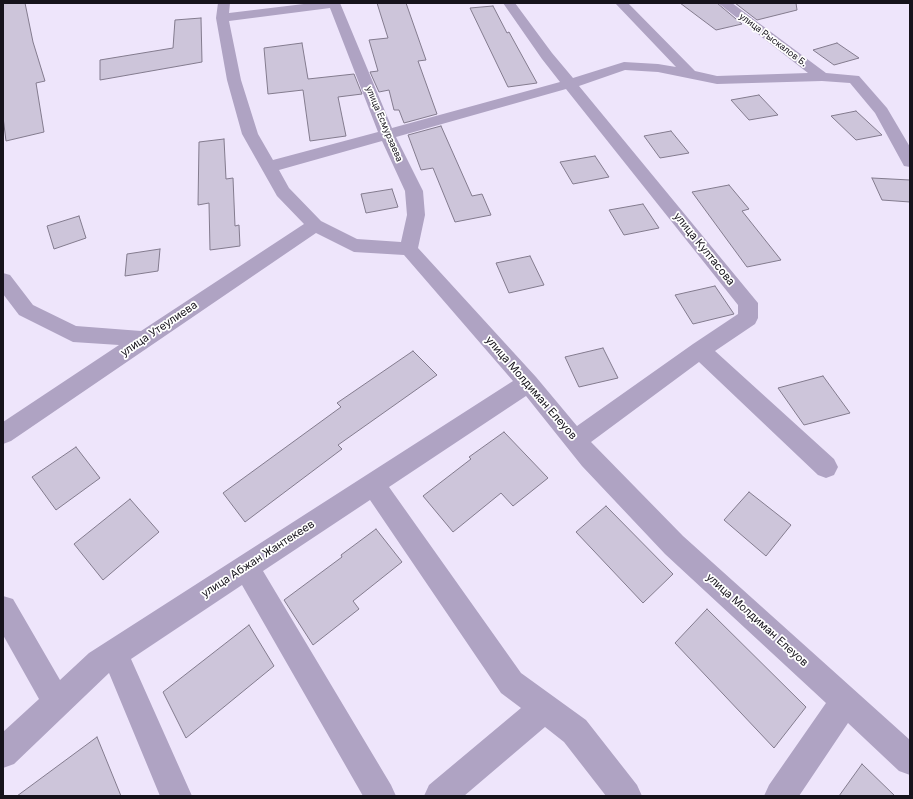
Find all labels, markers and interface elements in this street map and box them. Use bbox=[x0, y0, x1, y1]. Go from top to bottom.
street label: улица Рыскалов Б. bbox=[737, 11, 809, 69]
street label: улица Есмурзаева bbox=[363, 85, 405, 163]
street label: улица Култасова bbox=[671, 210, 737, 288]
street label: улица Утеулиева bbox=[118, 298, 200, 360]
street label: улица Молдиман Елеуов bbox=[482, 334, 580, 442]
street label: улица Абжан Жантекеев bbox=[199, 518, 317, 600]
street label: улица Молдиман Елеуов bbox=[703, 571, 811, 669]

